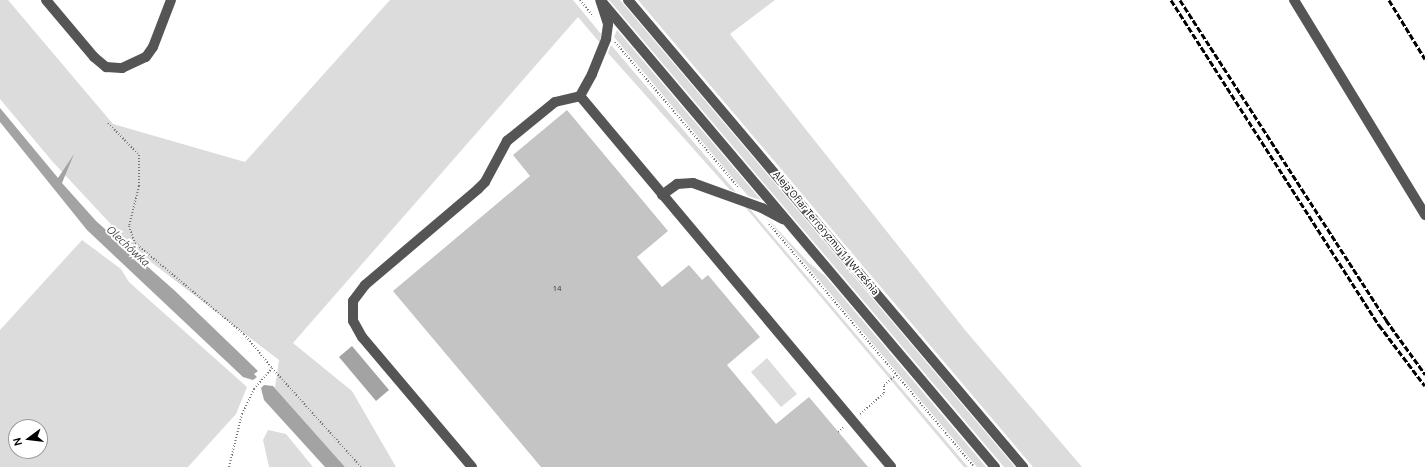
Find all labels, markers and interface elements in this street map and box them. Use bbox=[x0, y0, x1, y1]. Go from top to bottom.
street label: Aleja Ofiar Terroryzmu 11 Września bbox=[771, 169, 881, 297]
water label: Olechówka bbox=[104, 223, 152, 269]
house number: 14 bbox=[552, 284, 562, 294]
north arrow bbox=[8, 419, 48, 459]
text: N bbox=[11, 436, 24, 447]

